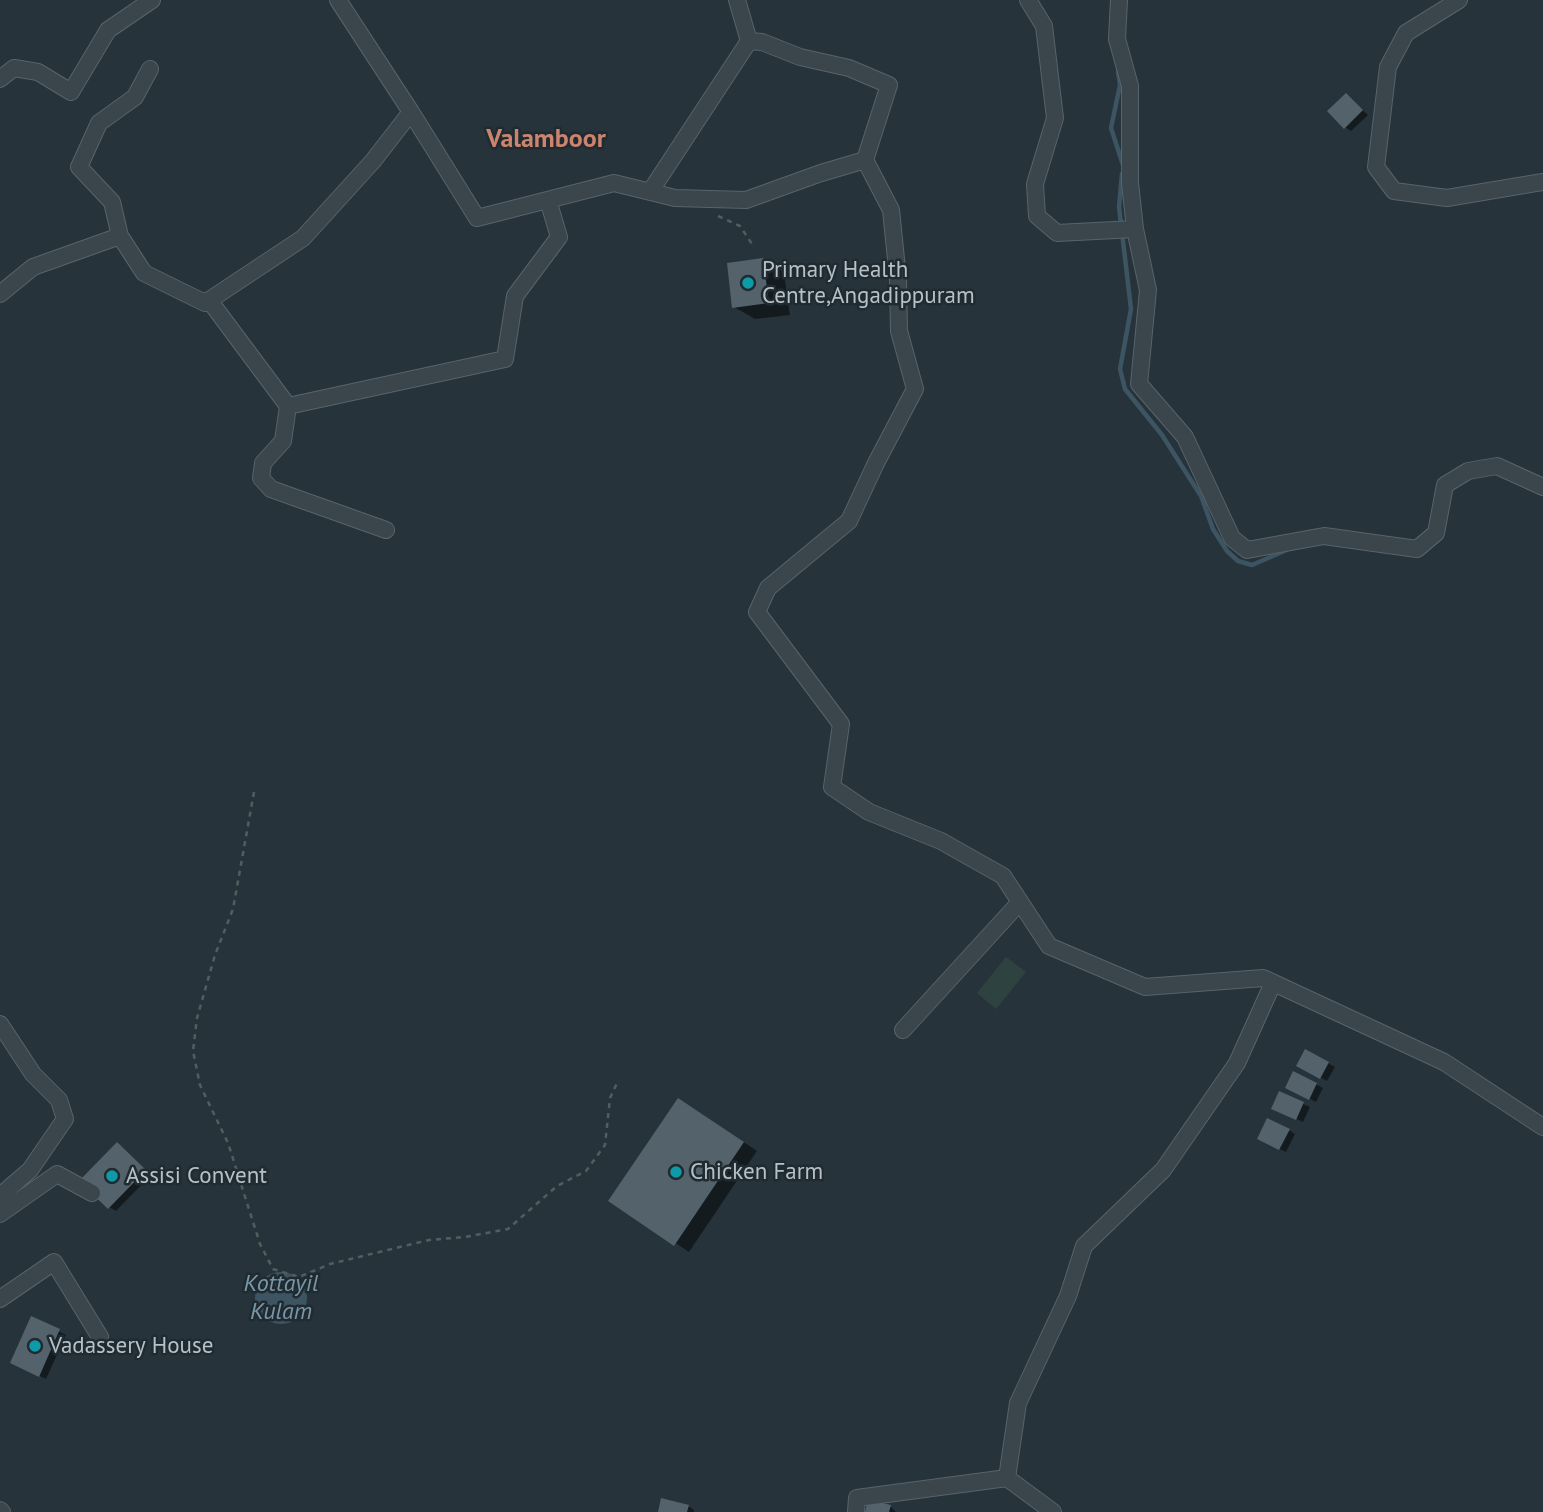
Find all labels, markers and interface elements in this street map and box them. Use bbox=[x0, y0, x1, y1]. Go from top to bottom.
district label: Valamboor bbox=[486, 124, 606, 156]
place label: Primary Health Centre,Angadippuram bbox=[762, 256, 975, 310]
marker: Primary Health Centre,Angadippuram bbox=[740, 275, 756, 291]
place label: Chicken Farm bbox=[690, 1158, 823, 1186]
place label: Assisi Convent bbox=[126, 1162, 267, 1190]
marker: Chicken Farm bbox=[668, 1164, 684, 1180]
marker: Assisi Convent bbox=[104, 1168, 120, 1184]
water label: Kottayil Kulam bbox=[243, 1270, 319, 1326]
place label: Vadassery House bbox=[49, 1332, 213, 1360]
marker: Vadassery House bbox=[27, 1338, 43, 1354]

